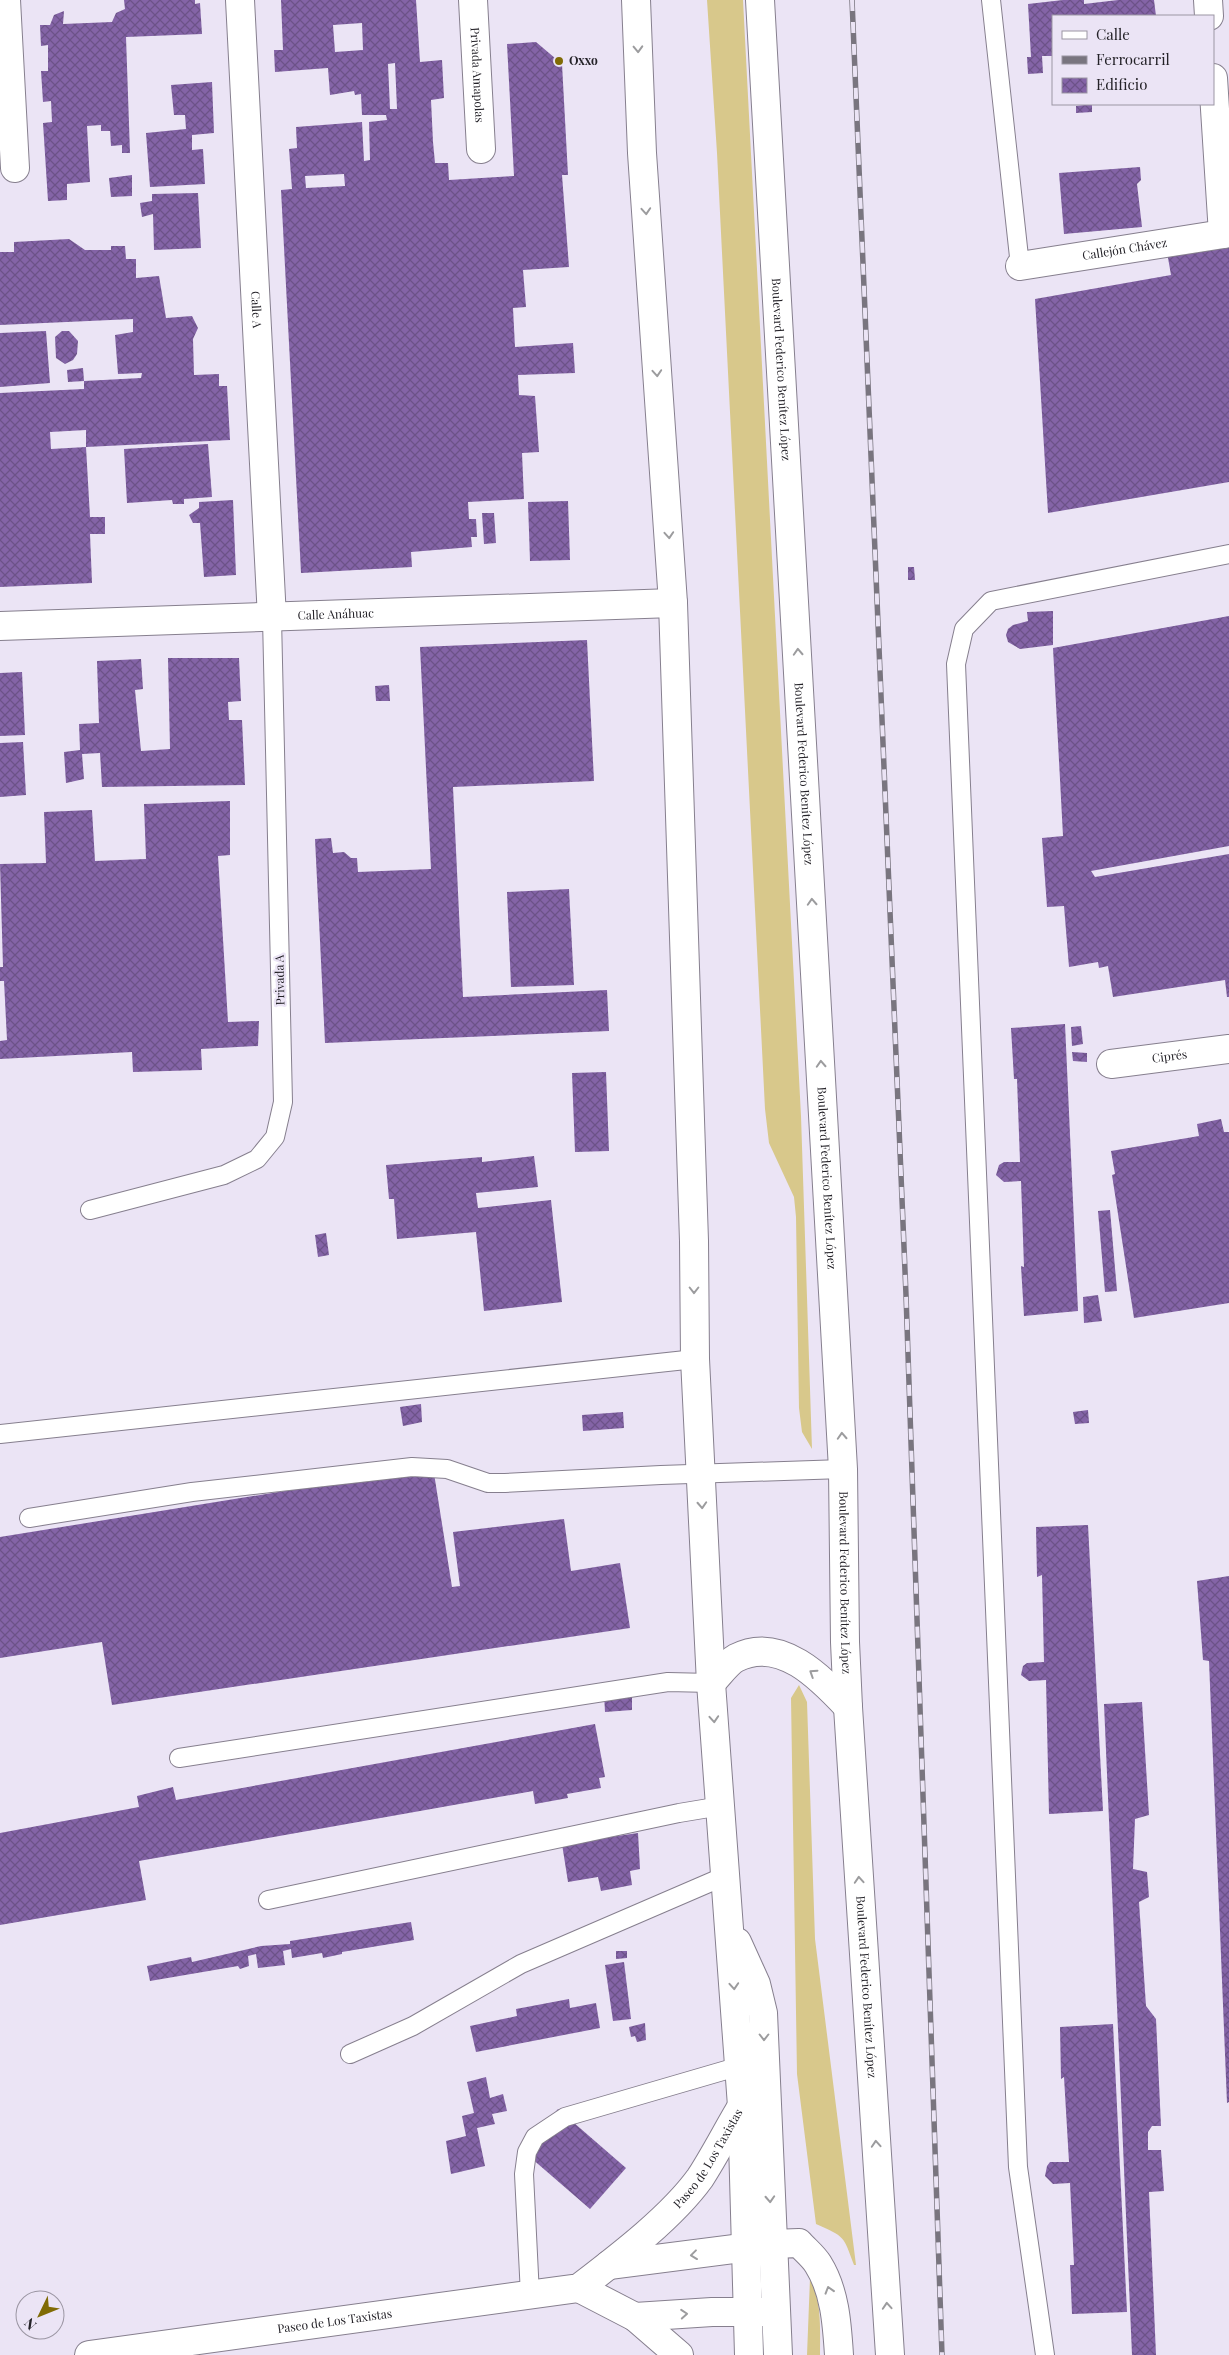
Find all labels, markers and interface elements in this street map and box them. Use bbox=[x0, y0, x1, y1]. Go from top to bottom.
legend bbox=[1052, 15, 1214, 105]
text: Calle bbox=[1096, 24, 1130, 44]
street label: Privada Amapolas bbox=[467, 27, 489, 123]
one-way arrow bbox=[633, 45, 643, 53]
text: Ferrocarril bbox=[1096, 49, 1170, 69]
place label: Oxxo bbox=[569, 52, 598, 68]
marker: Oxxo bbox=[553, 55, 565, 67]
text: Edificio bbox=[1096, 74, 1147, 94]
one-way arrow bbox=[640, 207, 651, 215]
street label: Callejón Chávez bbox=[1081, 234, 1168, 263]
street label: Boulevard Federico Benítez López bbox=[769, 278, 795, 461]
street label: Calle A bbox=[248, 291, 266, 329]
one-way arrow bbox=[651, 369, 662, 377]
one-way arrow bbox=[663, 531, 674, 539]
street label: Calle Anáhuac bbox=[297, 604, 374, 623]
one-way arrow bbox=[793, 648, 804, 656]
street label: Boulevard Federico Benítez López bbox=[792, 682, 818, 866]
one-way arrow bbox=[806, 898, 817, 906]
street label: Privada A bbox=[271, 954, 287, 1005]
street label: Ciprés bbox=[1151, 1045, 1188, 1066]
one-way arrow bbox=[815, 1060, 826, 1068]
street label: Boulevard Federico Benítez López bbox=[814, 1086, 841, 1270]
one-way arrow bbox=[689, 1286, 699, 1294]
one-way arrow bbox=[836, 1432, 847, 1440]
street label: Boulevard Federico Benítez López bbox=[836, 1491, 855, 1675]
one-way arrow bbox=[696, 1501, 707, 1509]
one-way arrow bbox=[810, 1670, 819, 1680]
one-way arrow bbox=[708, 1716, 719, 1724]
one-way arrow bbox=[854, 1875, 865, 1883]
street label: Boulevard Federico Benítez López bbox=[853, 1895, 881, 2079]
one-way arrow bbox=[728, 1982, 739, 1990]
one-way arrow bbox=[759, 2034, 769, 2041]
street label: Paseo de Los Taxistas bbox=[669, 2106, 745, 2211]
one-way arrow bbox=[871, 2140, 882, 2148]
one-way arrow bbox=[765, 2195, 776, 2203]
one-way arrow bbox=[689, 2249, 697, 2260]
one-way arrow bbox=[825, 2286, 835, 2295]
north arrow bbox=[15, 2290, 65, 2340]
one-way arrow bbox=[882, 2302, 893, 2310]
street label: Paseo de Los Taxistas bbox=[276, 2305, 393, 2336]
one-way arrow bbox=[680, 2309, 688, 2320]
text: N bbox=[20, 2314, 41, 2334]

